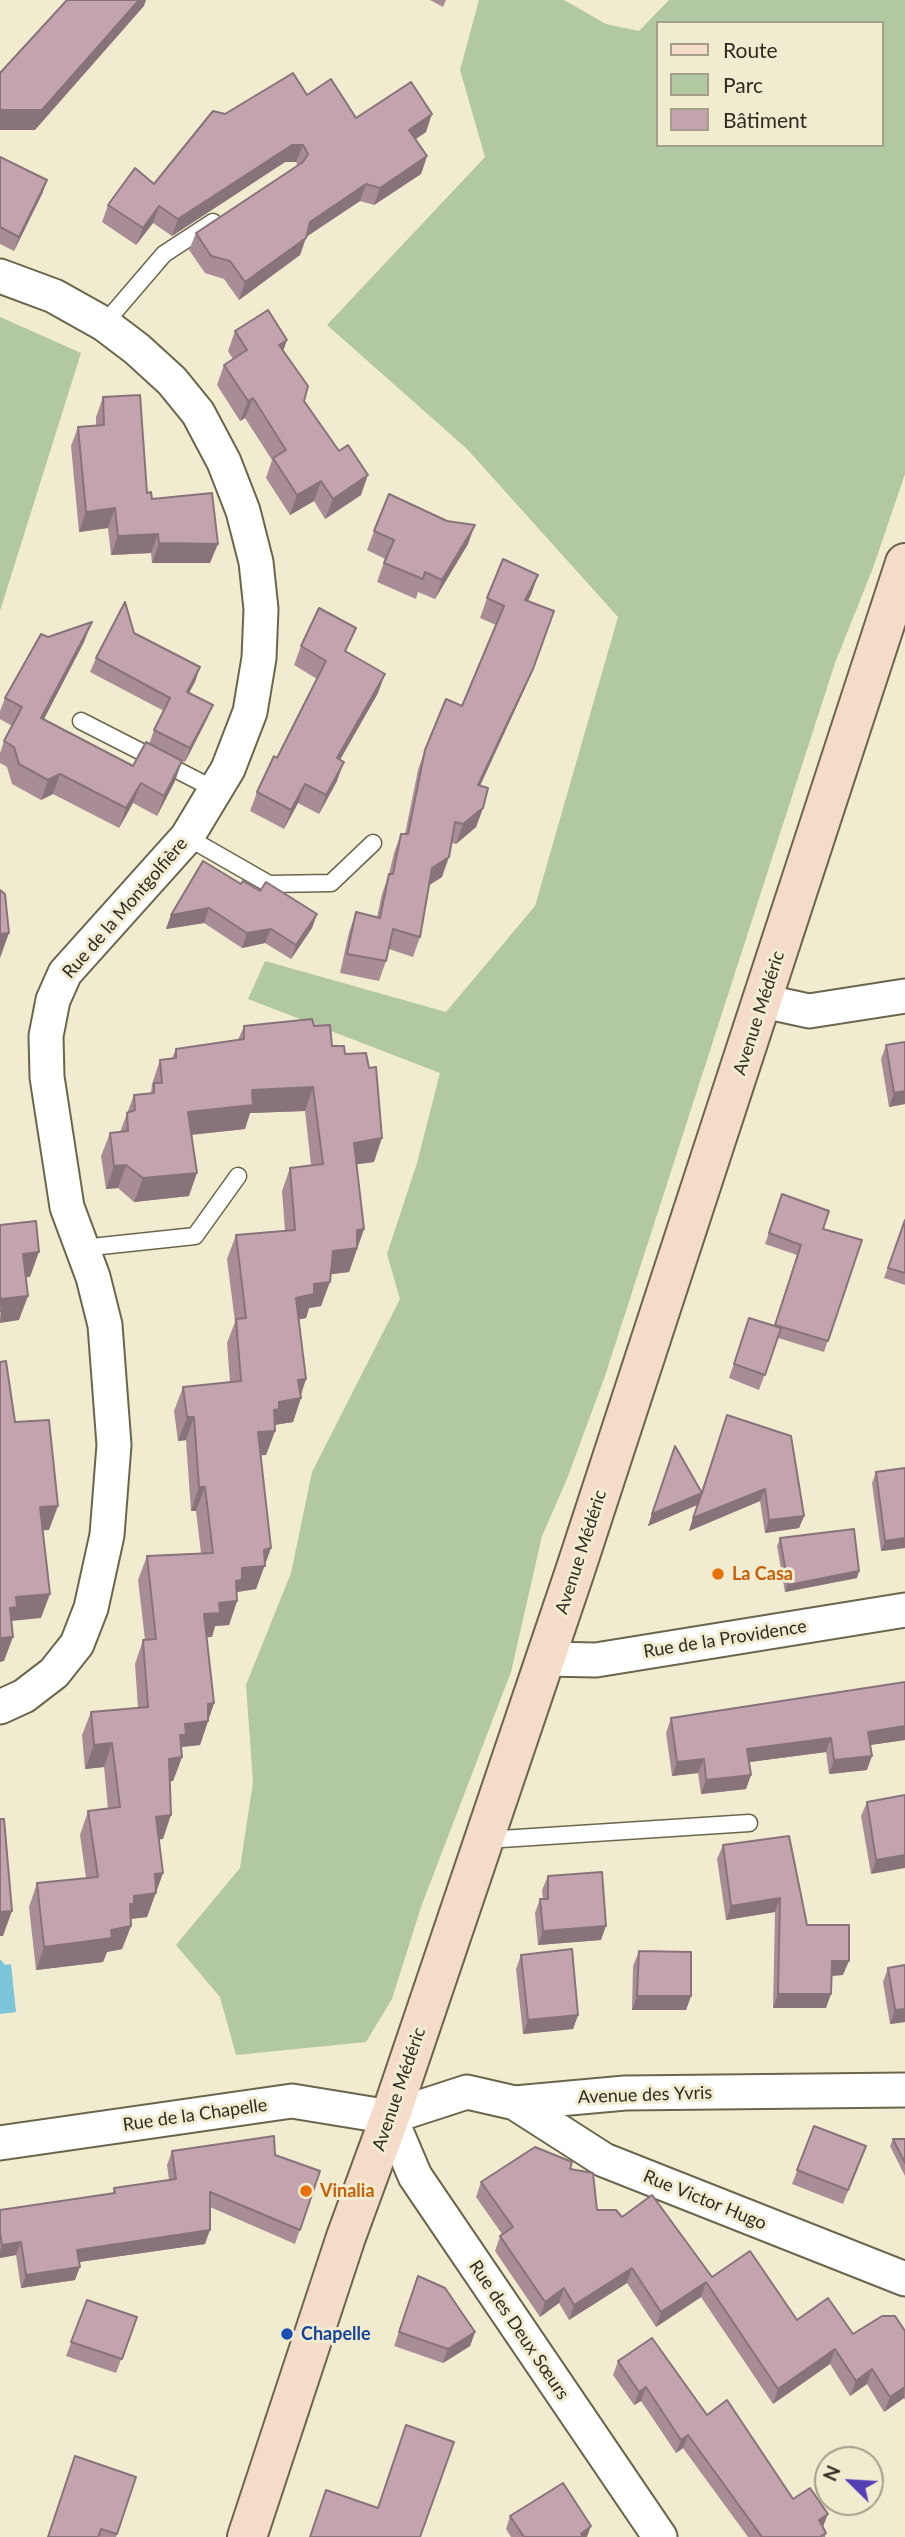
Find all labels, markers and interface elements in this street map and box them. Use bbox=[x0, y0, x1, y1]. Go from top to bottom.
legend bbox=[656, 21, 884, 147]
text: Route bbox=[723, 37, 778, 62]
text: Parc bbox=[723, 72, 763, 97]
text: Bâtiment bbox=[723, 107, 807, 132]
street label: Rue de la Montgolfière bbox=[58, 833, 192, 983]
street label: Avenue Médéric bbox=[729, 948, 789, 1078]
street label: Avenue Médéric bbox=[551, 1487, 611, 1617]
place label: La Casa bbox=[732, 1563, 793, 1585]
marker: La Casa bbox=[710, 1566, 726, 1582]
street label: Rue de la Providence bbox=[642, 1615, 808, 1663]
street label: Avenue Médéric bbox=[368, 2024, 430, 2154]
street label: Avenue des Yvris bbox=[577, 2082, 713, 2108]
street label: Rue de la Chapelle bbox=[121, 2094, 269, 2136]
street label: Rue Victor Hugo bbox=[640, 2165, 770, 2235]
place label: Vinalia bbox=[320, 2180, 375, 2202]
marker: Vinalia bbox=[298, 2183, 314, 2199]
street label: Rue des Deux Sœurs bbox=[464, 2256, 574, 2404]
place label: Chapelle bbox=[301, 2323, 371, 2345]
marker: Chapelle bbox=[279, 2326, 295, 2342]
north arrow bbox=[814, 2446, 884, 2516]
text: N bbox=[818, 2462, 845, 2484]

